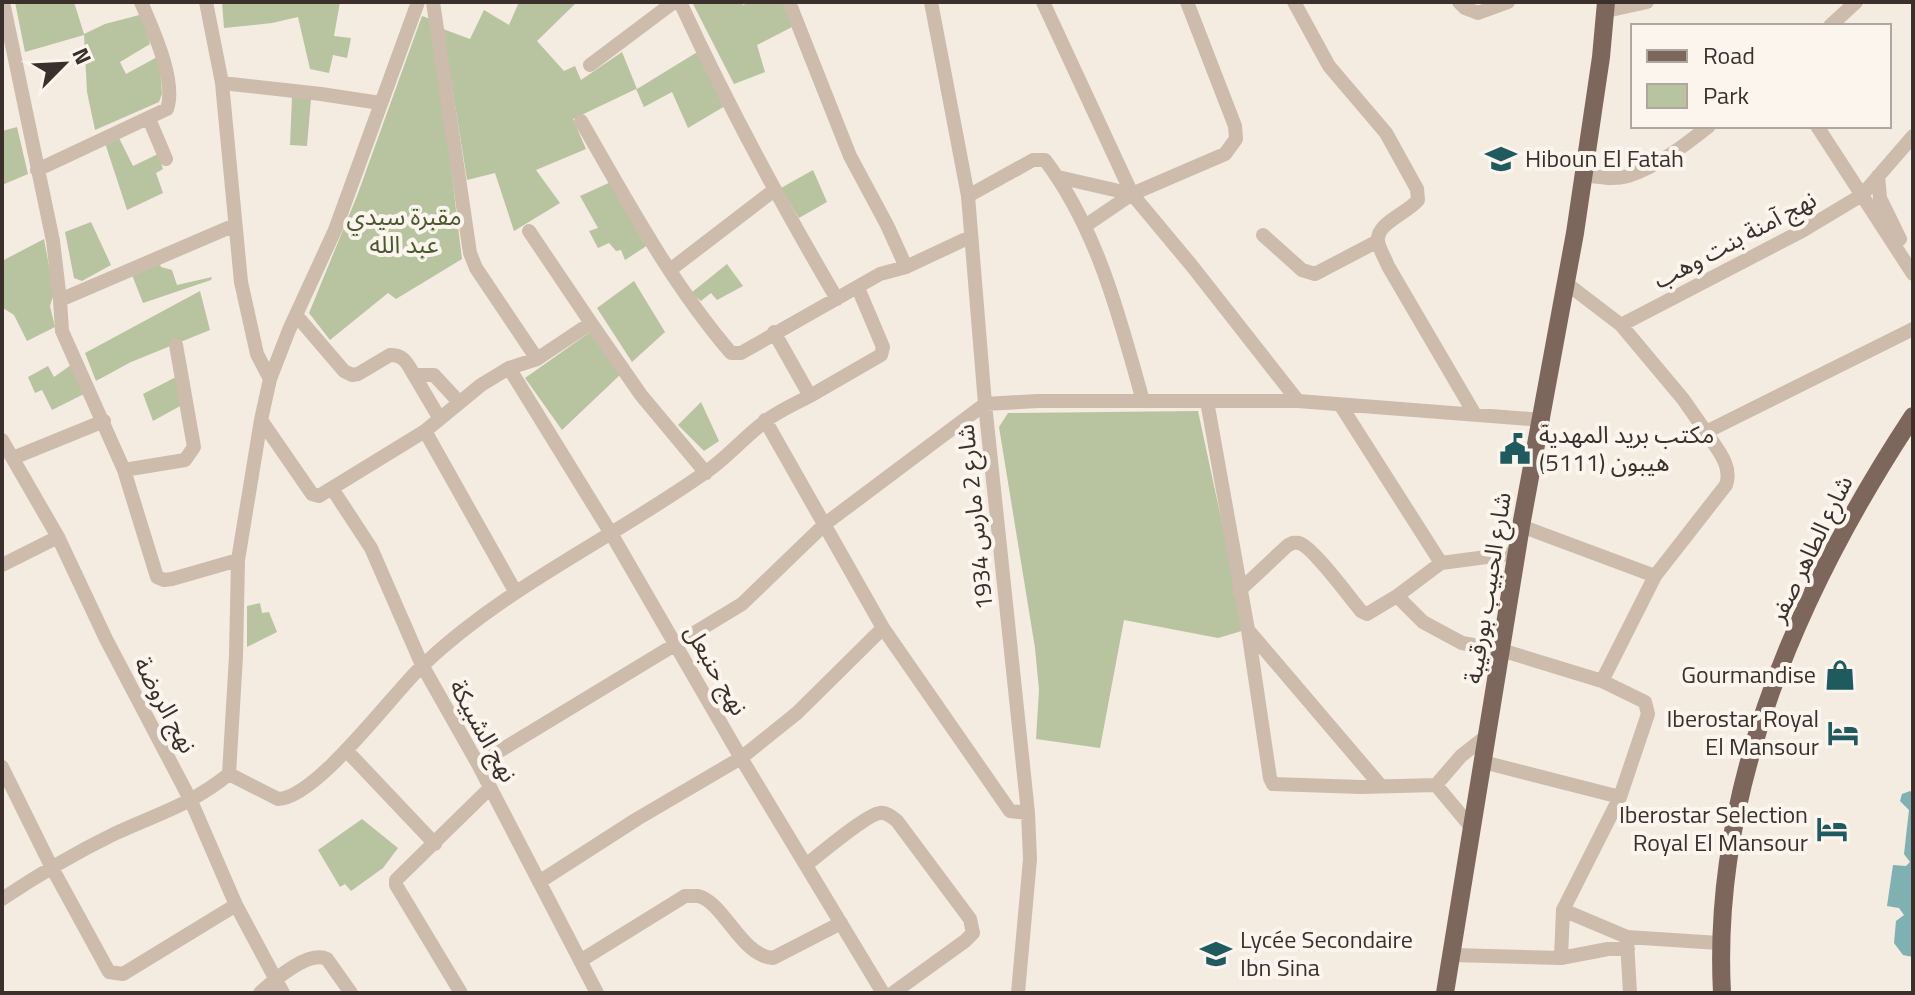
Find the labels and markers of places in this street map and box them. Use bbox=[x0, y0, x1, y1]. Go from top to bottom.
place label: Hiboun El Fatah bbox=[1525, 140, 1684, 176]
school or university icon: Hiboun El Fatah bbox=[1484, 142, 1518, 176]
place label: مكتب بريد المهدية هيبون (5111) bbox=[1539, 416, 1714, 480]
public building icon: مكتب بريد المهدية هيبون (5111) bbox=[1498, 432, 1532, 466]
place label: Gourmandise bbox=[1681, 656, 1816, 692]
shop icon: Gourmandise bbox=[1823, 658, 1857, 692]
place label: Iberostar Royal El Mansour bbox=[1666, 700, 1819, 764]
hotel icon: Iberostar Royal El Mansour bbox=[1826, 716, 1860, 750]
place label: Iberostar Selection Royal El Mansour bbox=[1619, 796, 1808, 860]
hotel icon: Iberostar Selection Royal El Mansour bbox=[1815, 812, 1849, 846]
place label: Lycée Secondaire Ibn Sina bbox=[1240, 921, 1413, 985]
school or university icon: Lycée Secondaire Ibn Sina bbox=[1199, 937, 1233, 971]

